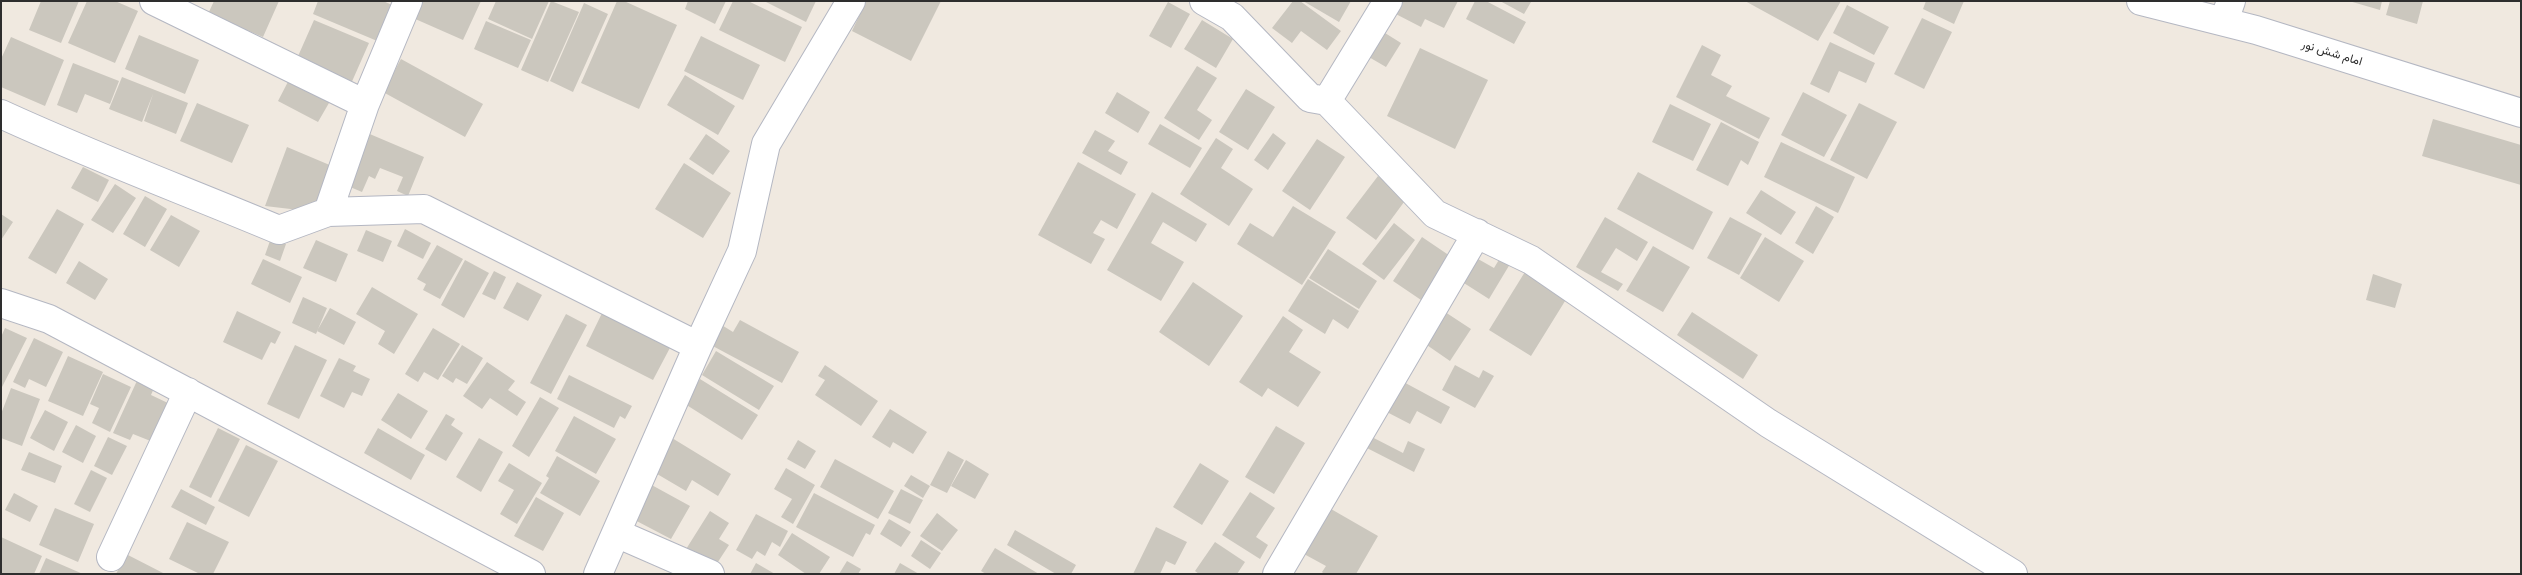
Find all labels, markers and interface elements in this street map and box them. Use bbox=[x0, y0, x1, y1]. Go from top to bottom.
street label: امام شش نور bbox=[2300, 37, 2364, 69]

